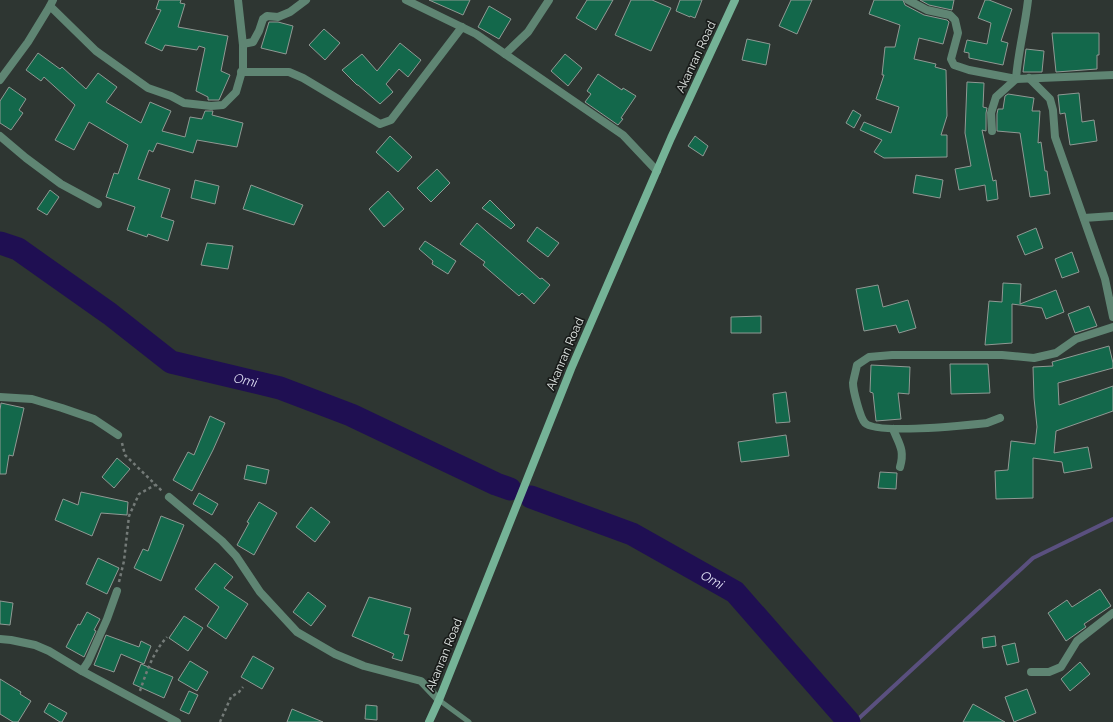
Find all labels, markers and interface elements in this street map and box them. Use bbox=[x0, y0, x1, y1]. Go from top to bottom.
street label: Akanran Road bbox=[673, 19, 719, 95]
street label: Akanran Road bbox=[543, 316, 587, 392]
water label: Omi bbox=[232, 370, 260, 390]
water label: Omi bbox=[699, 567, 728, 592]
street label: Akanran Road bbox=[423, 616, 465, 694]

